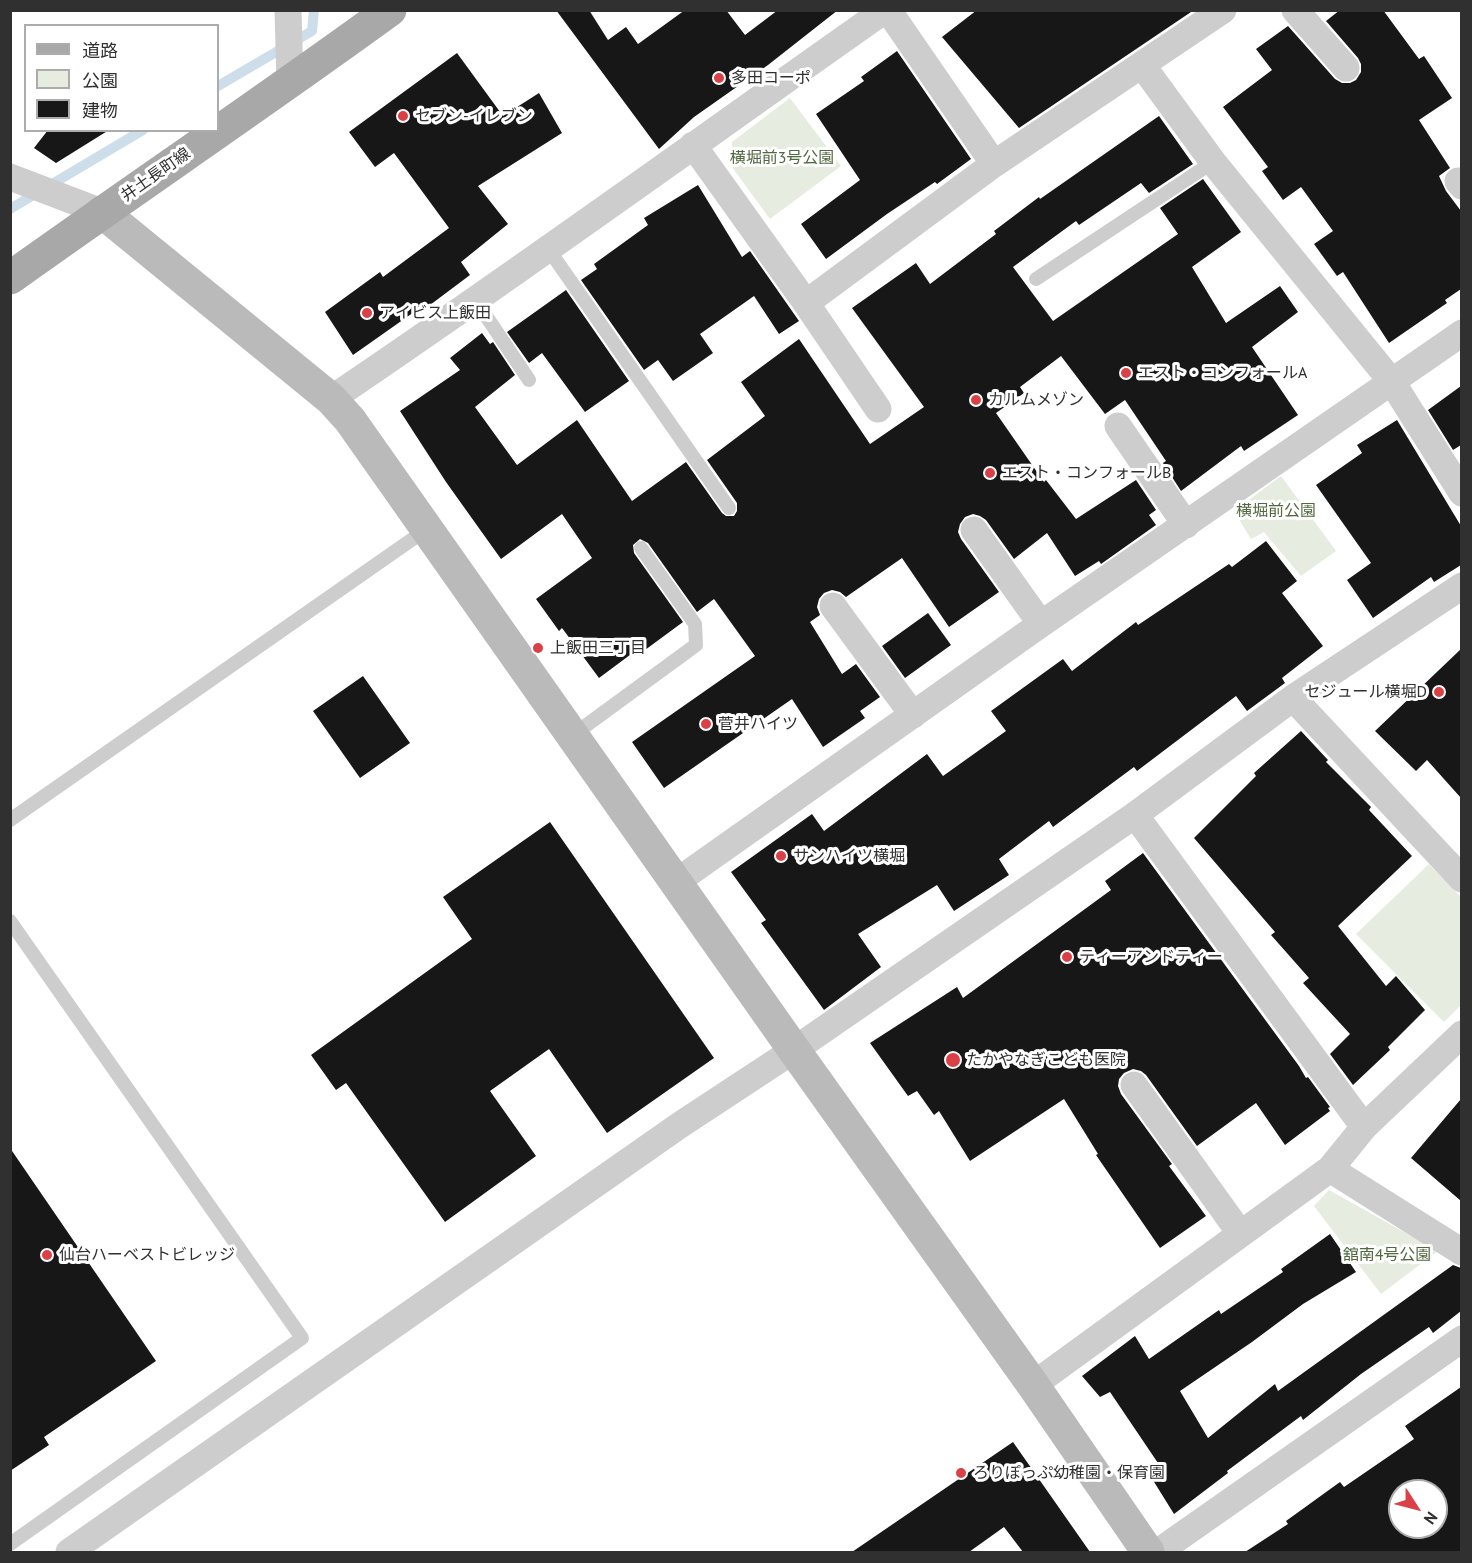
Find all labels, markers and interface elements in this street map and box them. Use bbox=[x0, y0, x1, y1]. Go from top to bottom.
legend bbox=[24, 24, 219, 132]
text: 道路 bbox=[82, 39, 118, 62]
place label: 多田コーポ bbox=[731, 68, 811, 88]
text: 公園 bbox=[82, 69, 118, 92]
marker: 多田コーポ bbox=[712, 71, 726, 85]
text: 建物 bbox=[82, 99, 118, 122]
place label: セブン-イレブン bbox=[415, 106, 533, 126]
marker: セブン-イレブン bbox=[396, 109, 410, 123]
street label: 井土長町線 bbox=[118, 144, 194, 206]
park label: 横堀前3号公園 bbox=[730, 148, 834, 168]
place label: アイビス上飯田 bbox=[379, 303, 491, 323]
marker: アイビス上飯田 bbox=[360, 306, 374, 320]
place label: エスト・コンフォールA bbox=[1138, 363, 1307, 383]
marker: エスト・コンフォールA bbox=[1119, 366, 1133, 380]
place label: カルムメゾン bbox=[988, 390, 1084, 410]
marker: カルムメゾン bbox=[969, 393, 983, 407]
place label: エスト・コンフォールB bbox=[1002, 463, 1171, 483]
marker: エスト・コンフォールB bbox=[983, 466, 997, 480]
park label: 横堀前公園 bbox=[1236, 501, 1316, 521]
place label: 上飯田三丁目 bbox=[550, 638, 646, 658]
marker: 上飯田三丁目 bbox=[531, 641, 545, 655]
place label: セジュール横堀D bbox=[1305, 682, 1427, 702]
marker: セジュール横堀D bbox=[1432, 685, 1446, 699]
place label: 菅井ハイツ bbox=[718, 714, 798, 734]
marker: 菅井ハイツ bbox=[699, 717, 713, 731]
place label: サンハイツ横堀 bbox=[793, 846, 905, 866]
marker: サンハイツ横堀 bbox=[774, 849, 788, 863]
place label: ティーアンドティー bbox=[1079, 947, 1223, 967]
marker: ティーアンドティー bbox=[1060, 950, 1074, 964]
place label: たかやなぎこども医院 bbox=[966, 1050, 1126, 1070]
marker: たかやなぎこども医院 bbox=[944, 1051, 962, 1069]
place label: 仙台ハーベストビレッジ bbox=[59, 1245, 235, 1265]
park label: 舘南4号公園 bbox=[1343, 1245, 1431, 1265]
marker: 仙台ハーベストビレッジ bbox=[40, 1248, 54, 1262]
place label: ろりぽっぷ幼稚園・保育園 bbox=[973, 1463, 1165, 1483]
marker: ろりぽっぷ幼稚園・保育園 bbox=[954, 1466, 968, 1480]
north arrow bbox=[1388, 1479, 1448, 1539]
text: N bbox=[1420, 1508, 1442, 1529]

